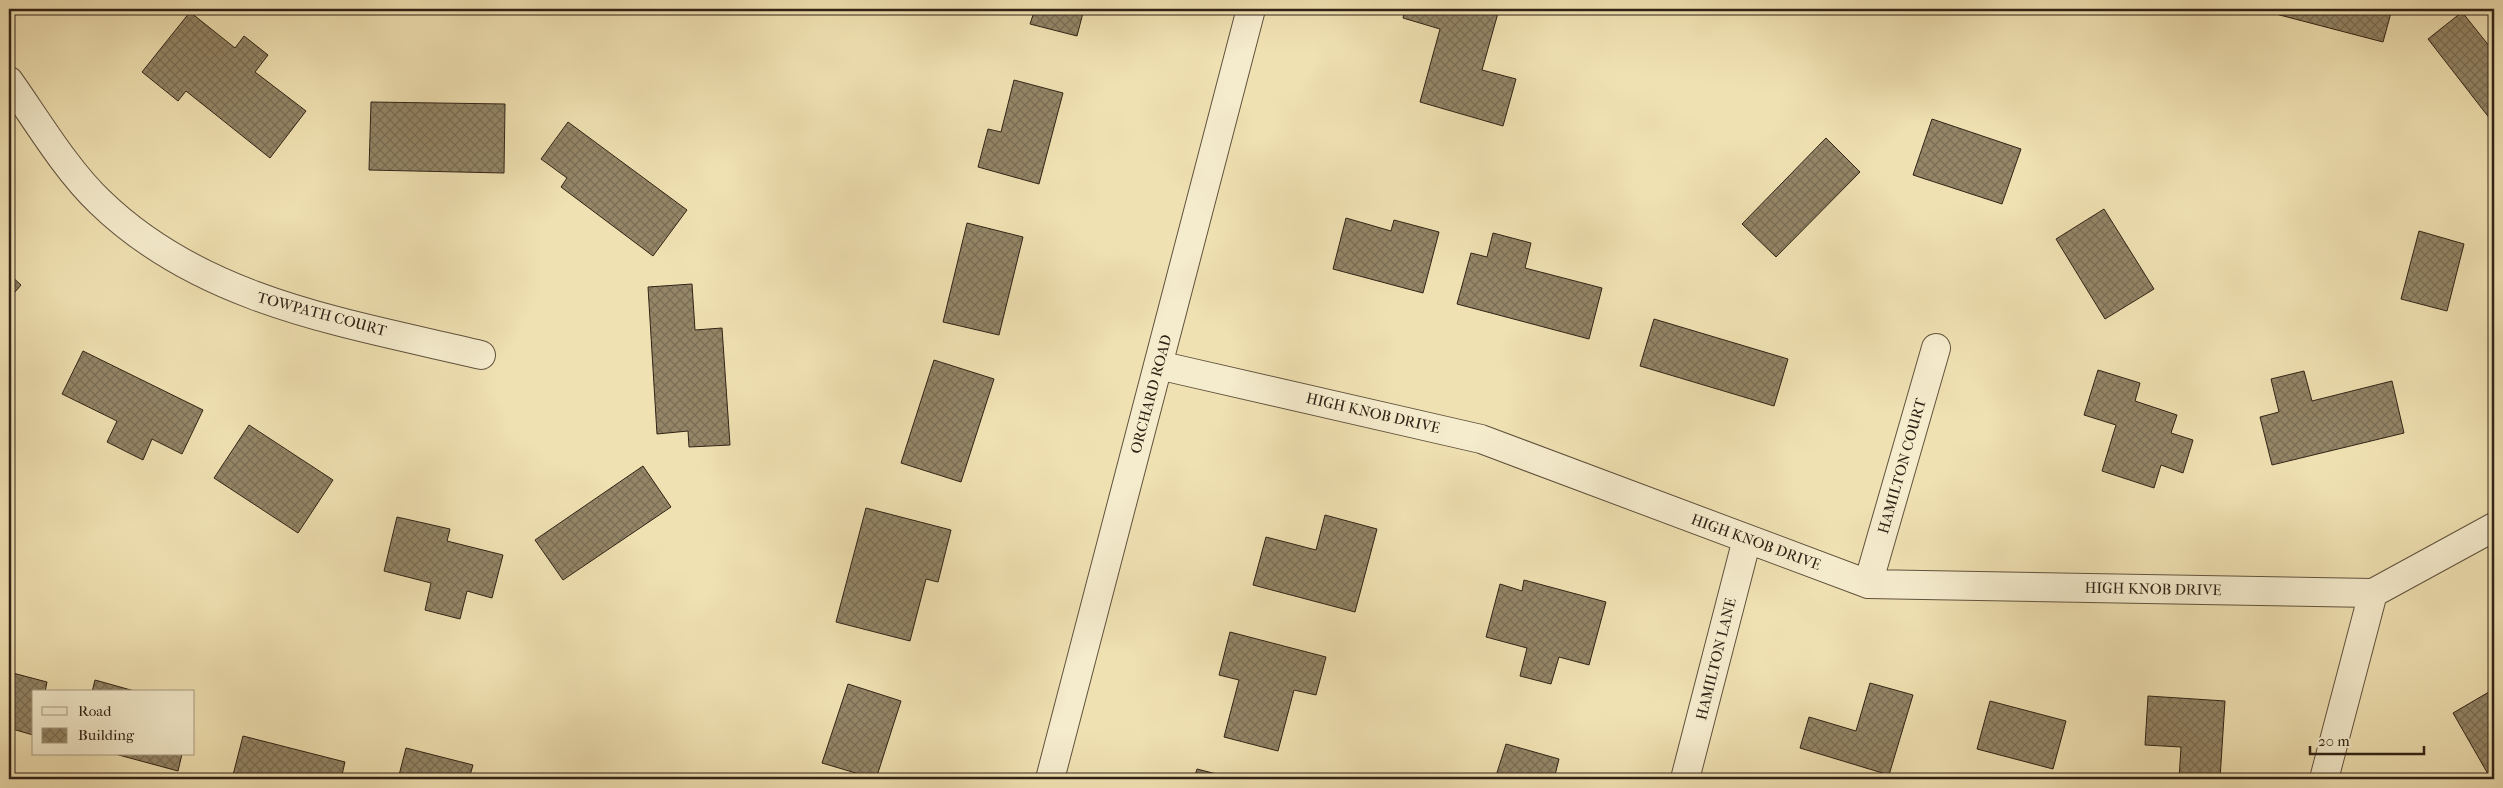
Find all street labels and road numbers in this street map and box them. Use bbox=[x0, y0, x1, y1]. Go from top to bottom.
street label: TOWPATH COURT bbox=[255, 288, 390, 340]
street label: ORCHARD ROAD bbox=[1126, 332, 1176, 456]
street label: HIGH KNOB DRIVE bbox=[1304, 389, 1442, 437]
street label: HAMILTON COURT bbox=[1874, 395, 1930, 536]
street label: HIGH KNOB DRIVE bbox=[1689, 510, 1823, 574]
street label: HIGH KNOB DRIVE bbox=[2084, 579, 2222, 599]
street label: HAMILTON LANE bbox=[1692, 596, 1740, 722]

